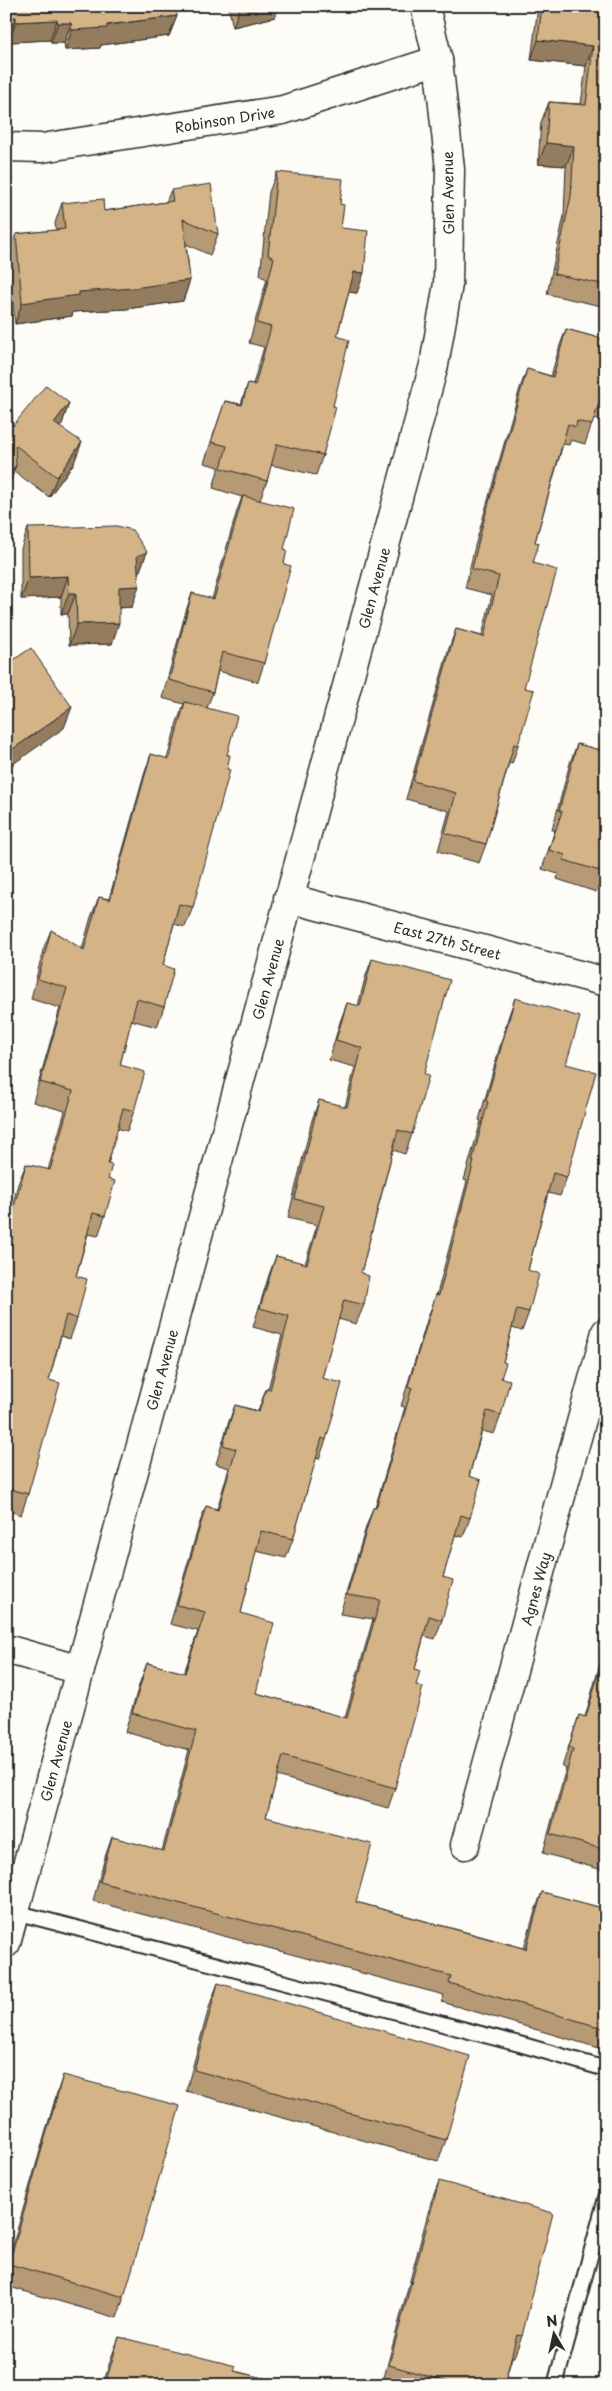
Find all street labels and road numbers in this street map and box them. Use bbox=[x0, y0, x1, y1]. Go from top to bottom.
street label: Robinson Drive bbox=[173, 101, 276, 137]
street label: Glen Avenue bbox=[437, 151, 459, 235]
street label: Glen Avenue bbox=[352, 545, 395, 631]
street label: East 27th Street bbox=[392, 916, 504, 964]
street label: Glen Avenue bbox=[246, 935, 289, 1022]
street label: Glen Avenue bbox=[140, 1326, 183, 1413]
street label: Agnes Way bbox=[515, 1549, 556, 1628]
street label: Glen Avenue bbox=[34, 1717, 77, 1804]

